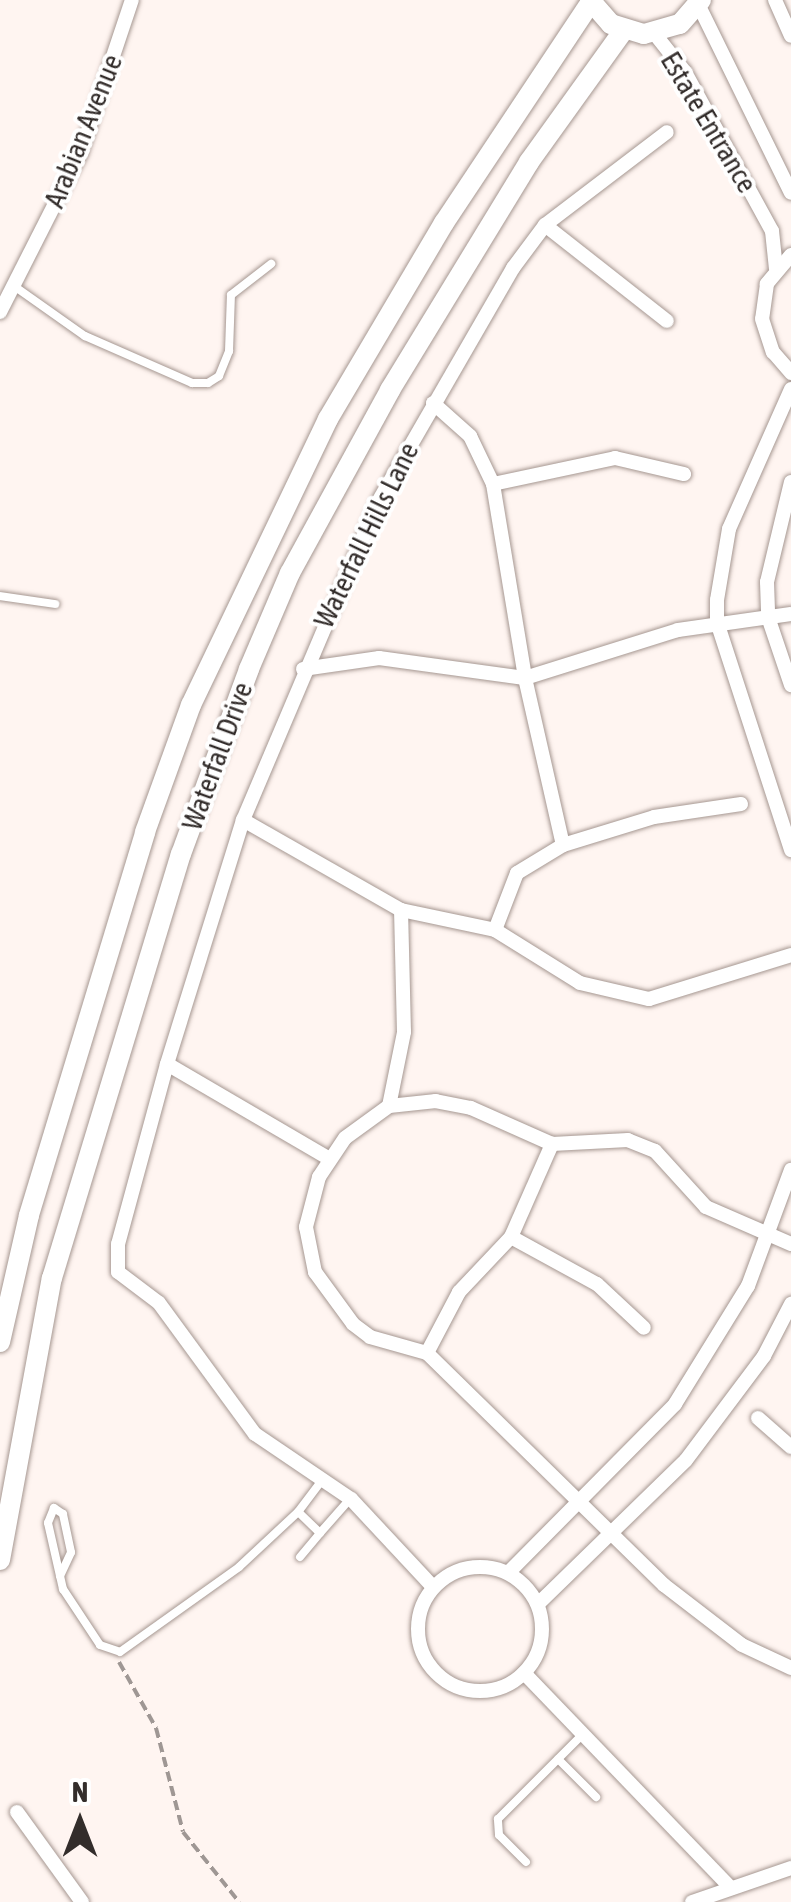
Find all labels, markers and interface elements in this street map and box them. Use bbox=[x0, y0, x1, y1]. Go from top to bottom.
street label: Estate Entrance bbox=[654, 46, 764, 198]
street label: Arabian Avenue bbox=[37, 50, 129, 212]
street label: Waterfall Hills Lane bbox=[307, 437, 425, 633]
street label: Waterfall Drive bbox=[175, 678, 259, 834]
north arrow bbox=[30, 1772, 130, 1872]
text: N bbox=[72, 1776, 88, 1808]

